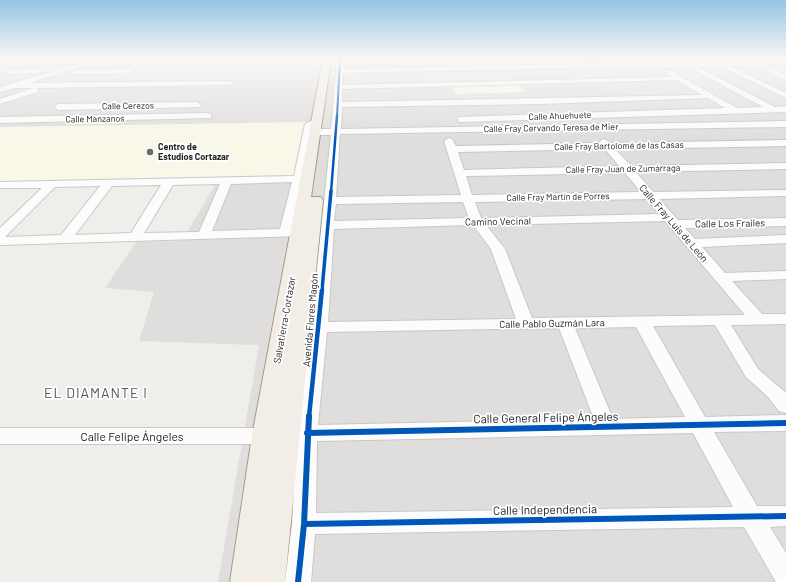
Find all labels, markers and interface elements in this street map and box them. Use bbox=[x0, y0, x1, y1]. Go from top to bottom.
street label: Calle Cerezos bbox=[102, 100, 154, 111]
street label: Calle Ahuehuete bbox=[528, 109, 592, 122]
street label: Calle Manzanos bbox=[65, 112, 125, 125]
street label: Calle Fray Cervando Teresa de Mier bbox=[484, 121, 619, 134]
street label: Calle Fray Bartolomé de las Casas bbox=[554, 139, 684, 152]
place label: Centro de Estudios Cortazar bbox=[158, 141, 230, 162]
marker: Centro de Estudios Cortazar bbox=[145, 147, 155, 157]
street label: Calle Fray Juan de Zumárraga bbox=[566, 162, 680, 175]
street label: Calle Fray Luis de León bbox=[637, 182, 711, 264]
street label: Calle Fray Martín de Porres bbox=[506, 190, 610, 203]
street label: Camino Vecinal bbox=[465, 214, 531, 228]
street label: Calle Los Frailes bbox=[695, 216, 765, 230]
street label: Avenida Flores Magón bbox=[300, 273, 320, 367]
street label: Salvatierra-Cortazar bbox=[270, 275, 298, 364]
street label: Calle Pablo Guzmán Lara bbox=[499, 316, 605, 330]
district label: EL DIAMANTE I bbox=[44, 384, 148, 401]
street label: Calle General Felipe Ángeles bbox=[473, 409, 619, 425]
street label: Calle Felipe Ángeles bbox=[81, 429, 184, 443]
street label: Calle Independencia bbox=[493, 501, 597, 517]

